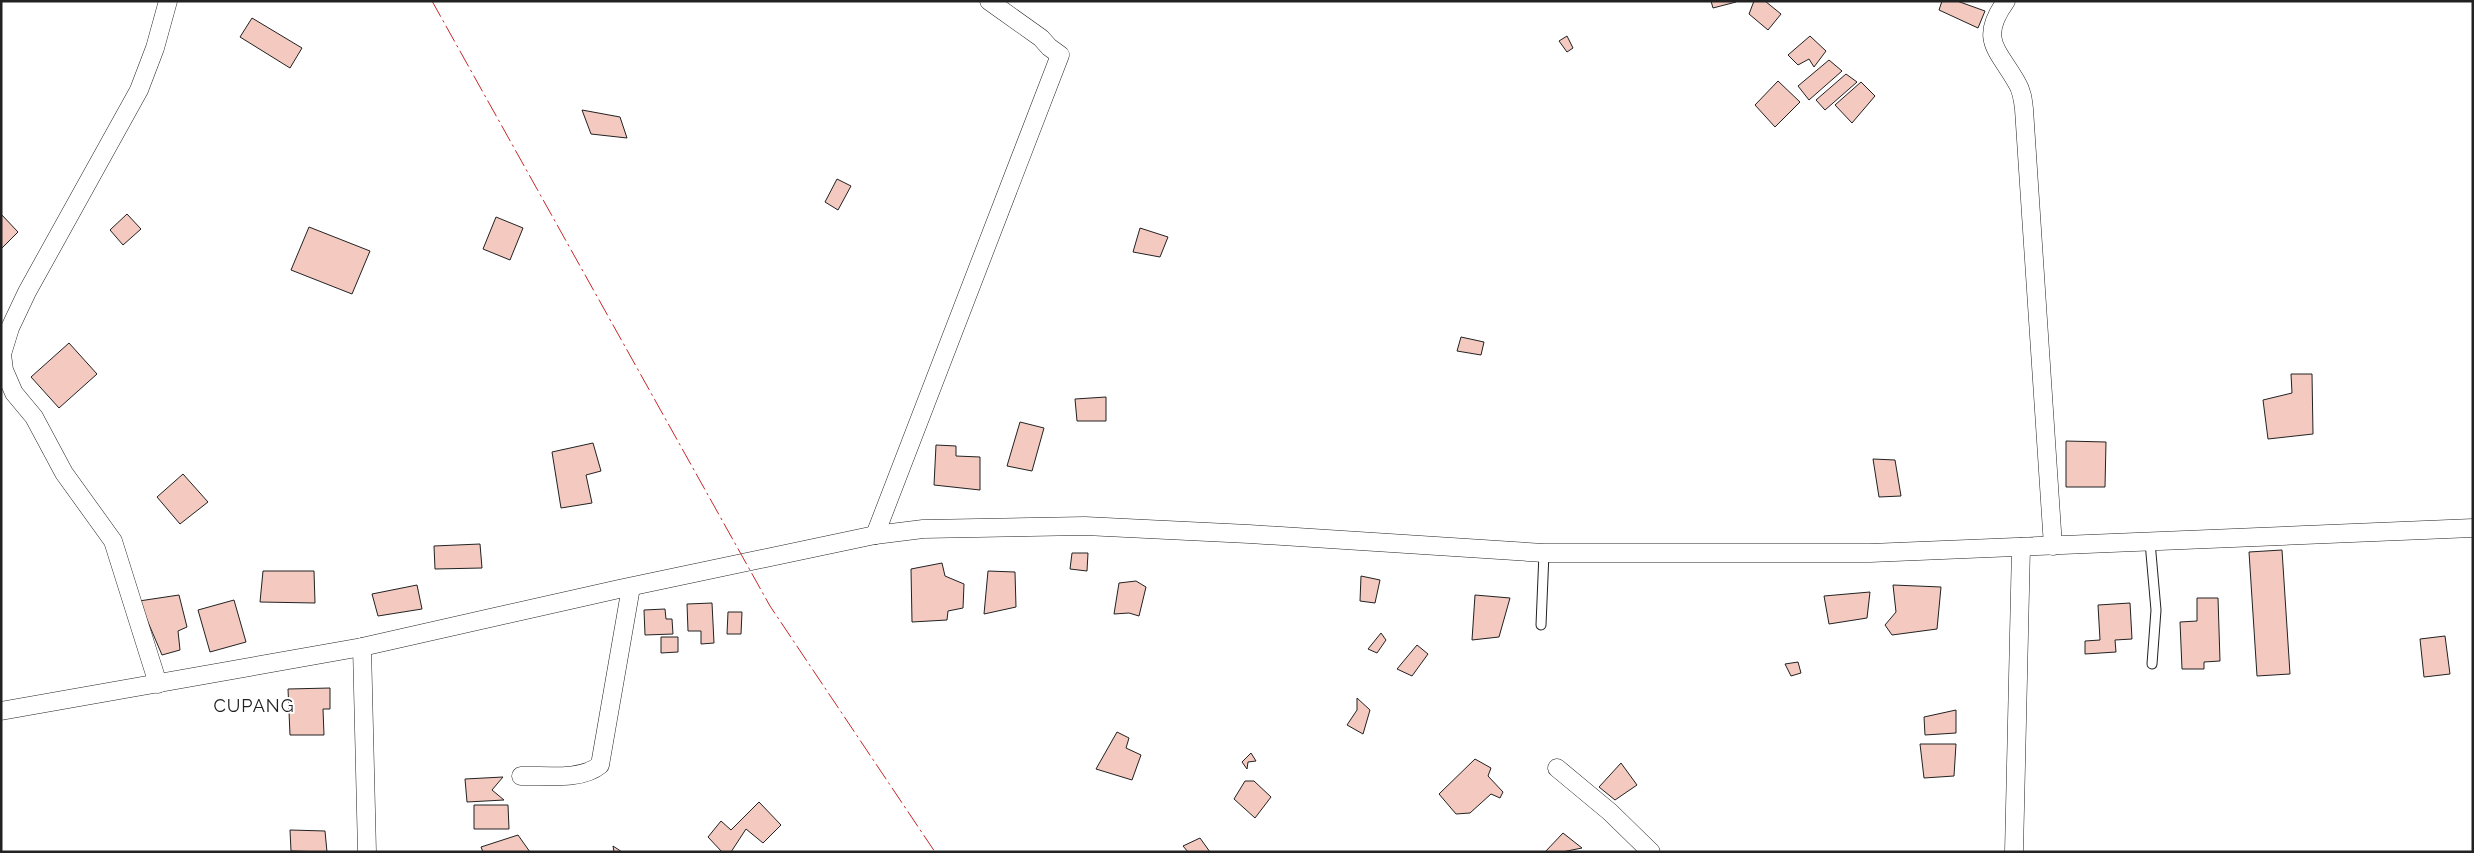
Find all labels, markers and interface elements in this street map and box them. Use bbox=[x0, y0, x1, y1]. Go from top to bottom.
district label: CUPANG bbox=[213, 695, 295, 716]

